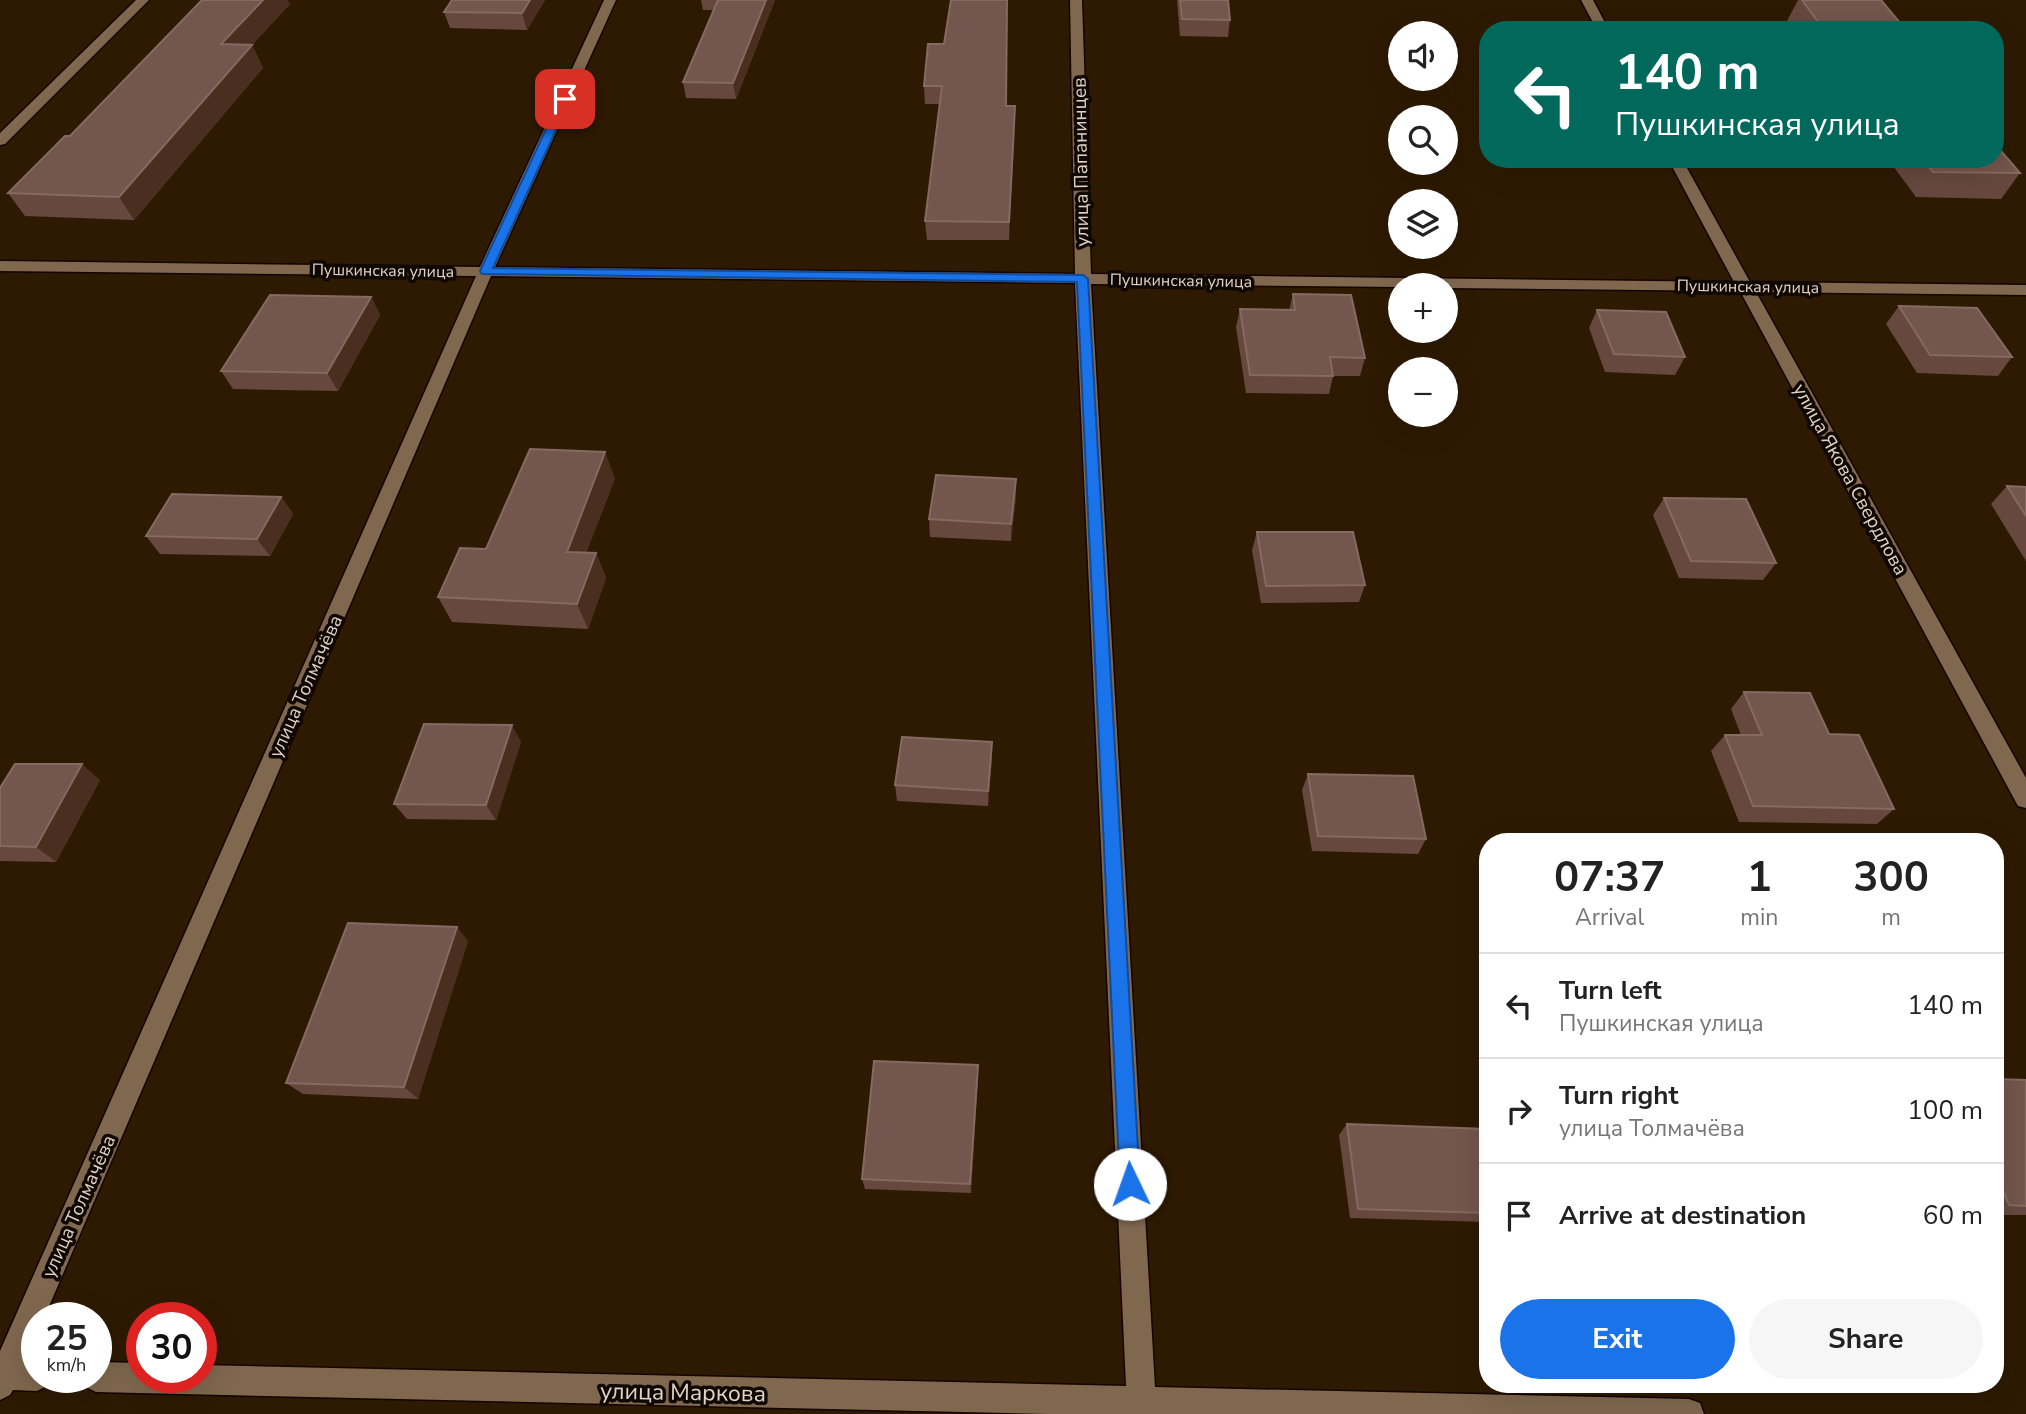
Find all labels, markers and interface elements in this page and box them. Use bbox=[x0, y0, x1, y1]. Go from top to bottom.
map controls bbox=[1388, 21, 1458, 427]
button: sound bbox=[1388, 21, 1458, 91]
text: 140 m bbox=[1615, 39, 1759, 106]
icon: left bbox=[1500, 49, 1591, 140]
pin bbox=[535, 69, 595, 129]
street label: улица Папанинцев bbox=[1067, 77, 1095, 247]
icon: arrive bbox=[546, 80, 584, 118]
text: Пушкинская улица bbox=[1615, 103, 1900, 146]
button: search bbox=[1388, 105, 1458, 175]
button: layers bbox=[1388, 189, 1458, 259]
street label: Пушкинская улица bbox=[312, 259, 454, 283]
street label: Пушкинская улица bbox=[1110, 269, 1252, 293]
button: + bbox=[1388, 273, 1458, 343]
street label: Пушкинская улица bbox=[1677, 275, 1819, 299]
button: − bbox=[1388, 357, 1458, 427]
street label: улица Якова Свердлова bbox=[1787, 379, 1914, 580]
street label: улица Толмачёва bbox=[263, 611, 349, 762]
text: 07:37 bbox=[1554, 849, 1665, 906]
text: 1 bbox=[1747, 849, 1772, 906]
text: 300 bbox=[1853, 849, 1929, 906]
text: Arrival bbox=[1575, 902, 1644, 933]
text: min bbox=[1740, 902, 1778, 933]
text: m bbox=[1881, 902, 1901, 933]
text: Turn left bbox=[1559, 973, 1662, 1008]
icon: left bbox=[1500, 987, 1538, 1025]
text: 140 m bbox=[1907, 988, 1983, 1023]
text: Пушкинская улица bbox=[1559, 1008, 1764, 1039]
text: Turn right bbox=[1559, 1078, 1678, 1113]
icon: right bbox=[1500, 1092, 1538, 1130]
text: 100 m bbox=[1907, 1093, 1983, 1128]
text: улица Толмачёва bbox=[1559, 1113, 1745, 1144]
street label: улица Толмачёва bbox=[36, 1131, 122, 1282]
position arrow bbox=[1093, 1147, 1167, 1221]
icon: arrive bbox=[1500, 1197, 1538, 1235]
text: Arrive at destination bbox=[1559, 1198, 1806, 1233]
text: 60 m bbox=[1923, 1198, 1983, 1233]
button: Exit bbox=[1500, 1299, 1735, 1379]
button: Share bbox=[1749, 1299, 1983, 1379]
speed limit sign: 30 bbox=[126, 1302, 217, 1393]
text: 25 bbox=[45, 1315, 88, 1362]
text: km/h bbox=[47, 1353, 86, 1377]
street label: улица Маркова bbox=[600, 1376, 766, 1409]

